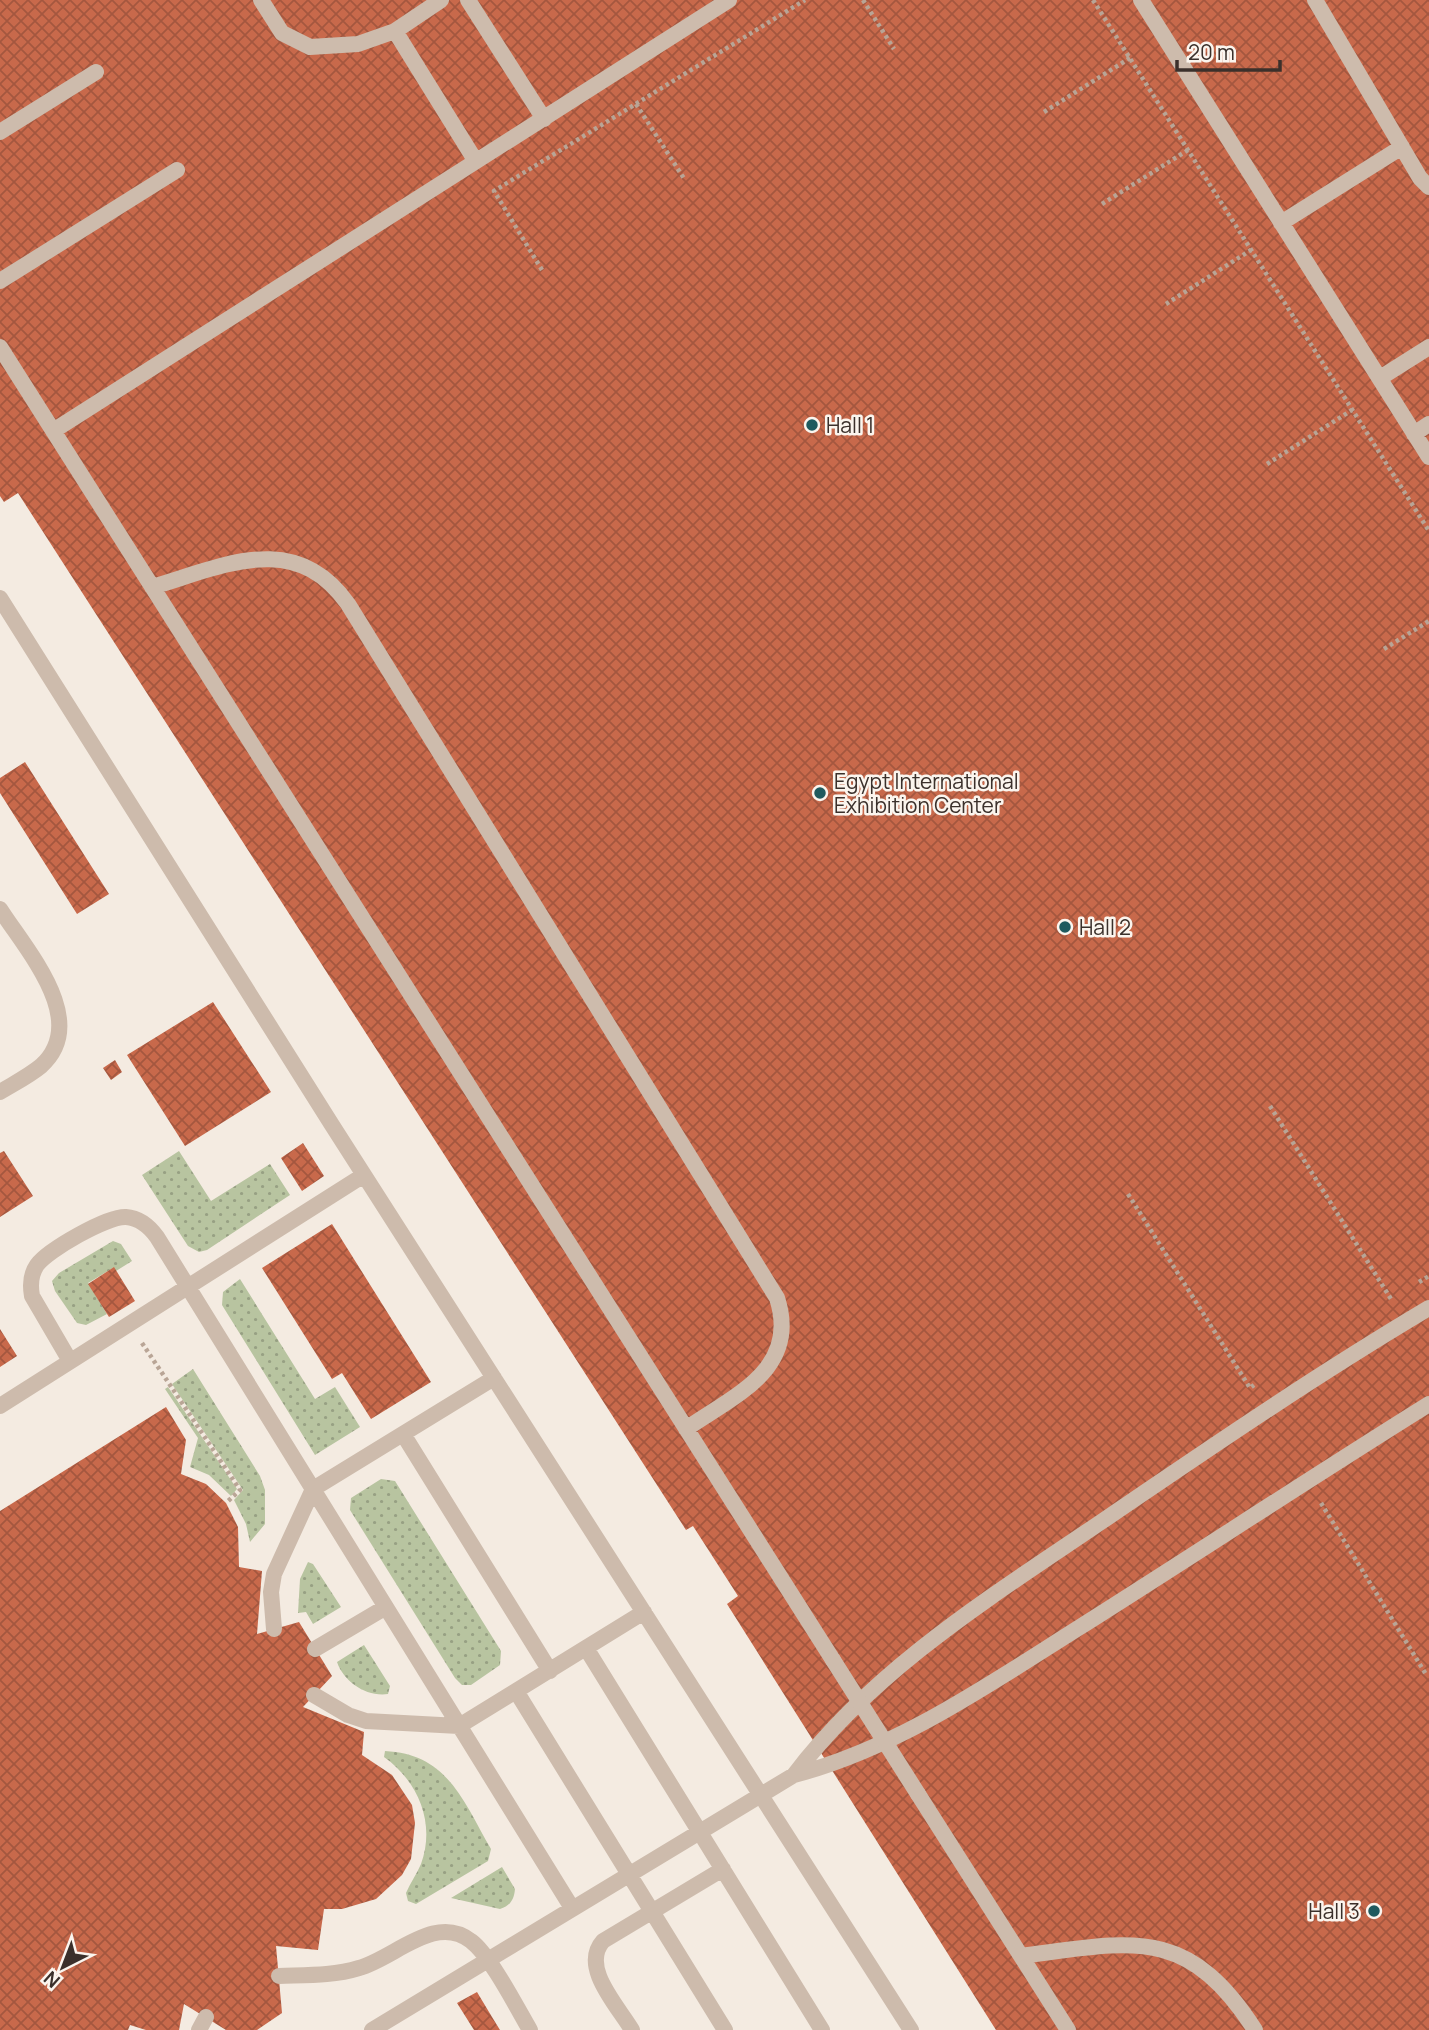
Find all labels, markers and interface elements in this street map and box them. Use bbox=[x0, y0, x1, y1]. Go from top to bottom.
scale bar bbox=[1177, 28, 1280, 72]
text: 20 m bbox=[1188, 38, 1235, 66]
place label: Hall 1 bbox=[826, 411, 874, 439]
marker: Hall 1 bbox=[804, 417, 820, 433]
place label: Egypt International Exhibition Center bbox=[834, 767, 1019, 819]
marker: Egypt International Exhibition Center bbox=[812, 785, 828, 801]
place label: Hall 2 bbox=[1079, 913, 1131, 941]
marker: Hall 2 bbox=[1057, 919, 1073, 935]
place label: Hall 3 bbox=[1308, 1897, 1360, 1925]
marker: Hall 3 bbox=[1366, 1903, 1382, 1919]
north arrow bbox=[28, 1932, 98, 2002]
text: N bbox=[38, 1965, 65, 1994]

